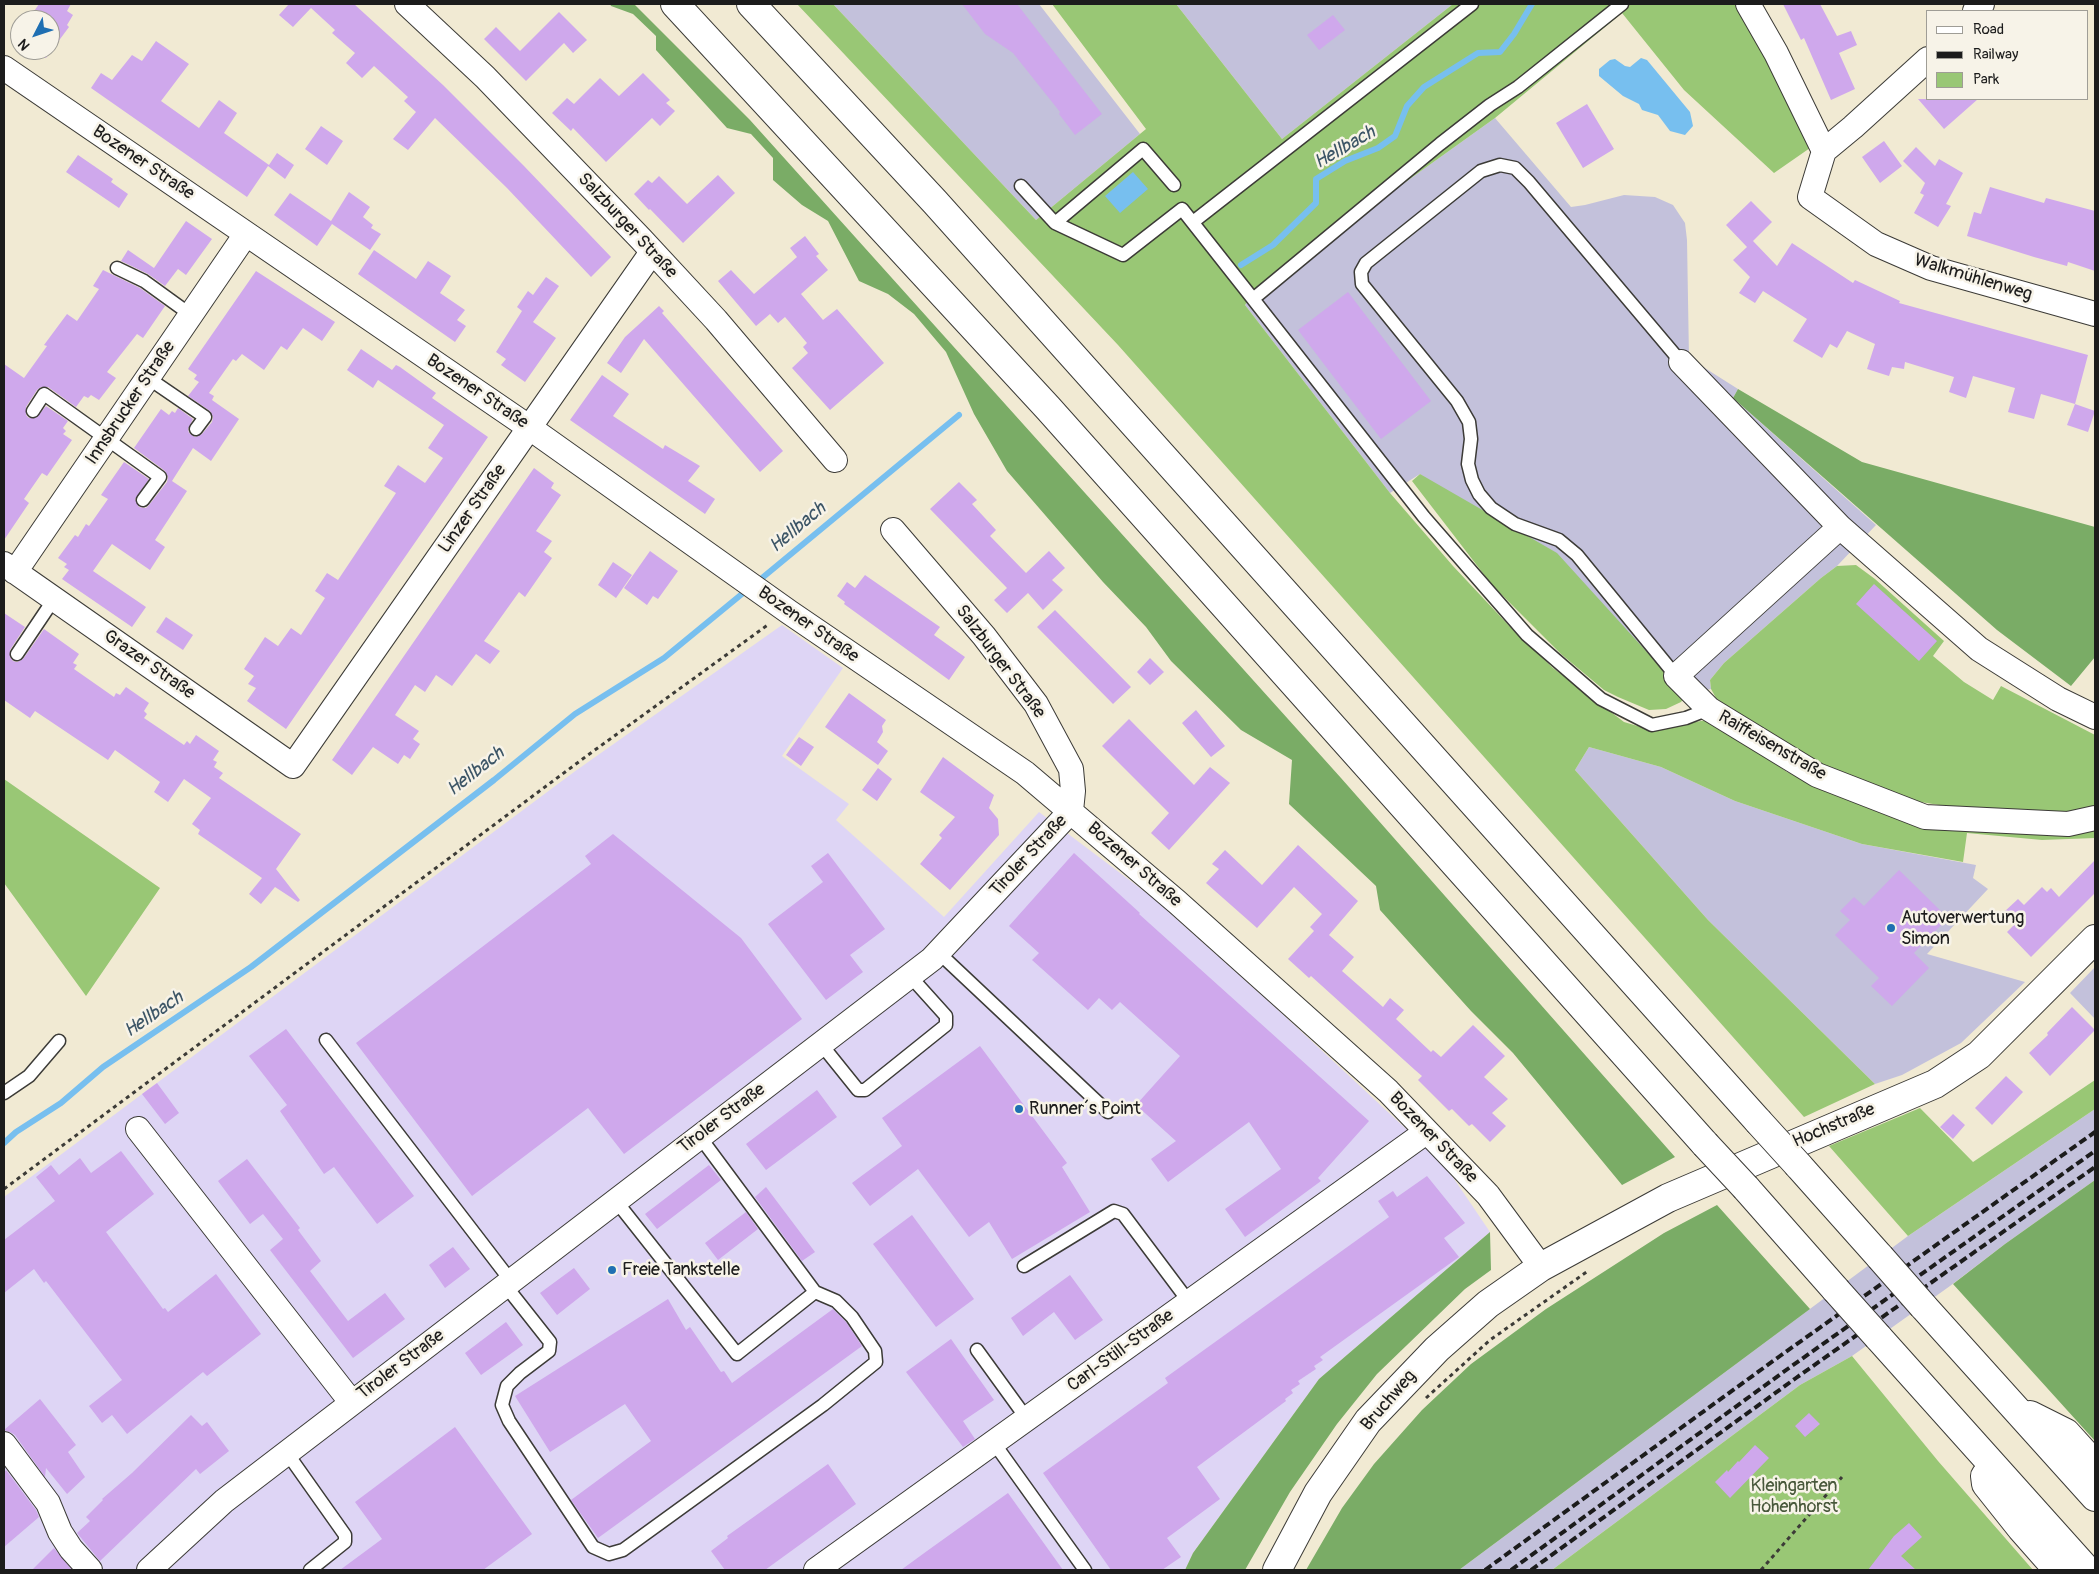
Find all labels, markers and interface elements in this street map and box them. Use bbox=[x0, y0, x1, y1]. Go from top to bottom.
north arrow bbox=[10, 10, 60, 60]
legend bbox=[1926, 10, 2089, 100]
text: Road bbox=[1973, 20, 2004, 39]
text: N bbox=[15, 35, 34, 54]
text: Railway bbox=[1973, 45, 2018, 64]
text: Park bbox=[1973, 70, 1999, 89]
street label: Bozener Straße bbox=[88, 121, 198, 205]
water label: Hellbach bbox=[1311, 122, 1379, 174]
street label: Salzburger Straße bbox=[573, 169, 681, 283]
street label: Walkmühlenweg bbox=[1911, 250, 2035, 306]
street label: Innsbrucker Straße bbox=[82, 337, 180, 469]
street label: Bozener Straße bbox=[422, 350, 532, 434]
street label: Linzer Straße bbox=[435, 461, 511, 557]
water label: Hellbach bbox=[765, 498, 831, 558]
street label: Bozener Straße bbox=[753, 582, 863, 668]
street label: Salzburger Straße bbox=[950, 601, 1050, 723]
street label: Grazer Straße bbox=[99, 626, 199, 704]
street label: Raiffeisenstraße bbox=[1714, 706, 1830, 786]
water label: Hellbach bbox=[443, 743, 509, 801]
street label: Tiroler Straße bbox=[986, 811, 1072, 901]
street label: Bozener Straße bbox=[1082, 818, 1186, 912]
place label: Autoverwertung Simon bbox=[1901, 907, 2024, 950]
marker: Autoverwertung Simon bbox=[1885, 922, 1897, 934]
water label: Hellbach bbox=[120, 987, 188, 1043]
street label: Tiroler Straße bbox=[674, 1079, 770, 1159]
street label: Bozener Straße bbox=[1384, 1088, 1482, 1188]
place label: Runner´s Point bbox=[1029, 1098, 1141, 1120]
street label: Hochstraße bbox=[1790, 1099, 1878, 1153]
marker: Runner´s Point bbox=[1013, 1103, 1025, 1115]
place label: Freie Tankstelle bbox=[622, 1259, 740, 1281]
marker: Freie Tankstelle bbox=[606, 1264, 618, 1276]
street label: Carl-Still-Straße bbox=[1064, 1305, 1178, 1397]
street label: Tiroler Straße bbox=[353, 1325, 449, 1405]
street label: Bruchweg bbox=[1357, 1366, 1421, 1436]
park label: Kleingarten Hohenhorst bbox=[1750, 1475, 1838, 1518]

